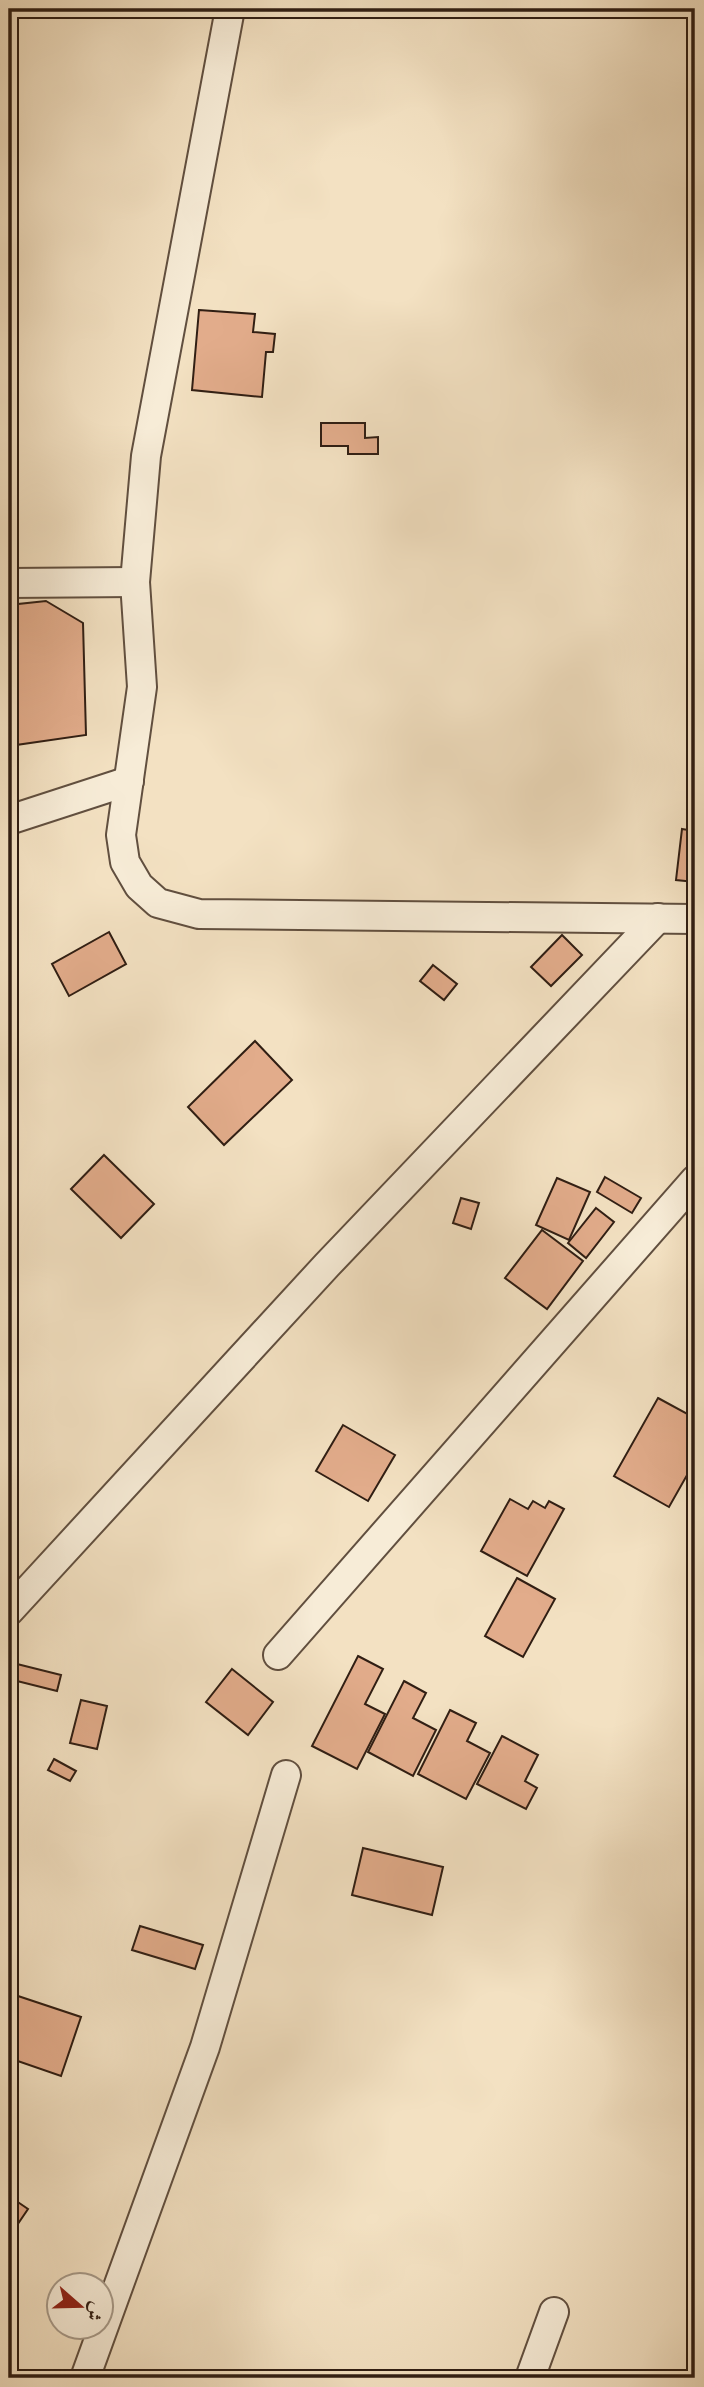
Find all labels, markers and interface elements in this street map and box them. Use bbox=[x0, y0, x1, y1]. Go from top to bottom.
north arrow bbox=[46, 2272, 116, 2342]
text: ش bbox=[81, 2299, 110, 2324]

